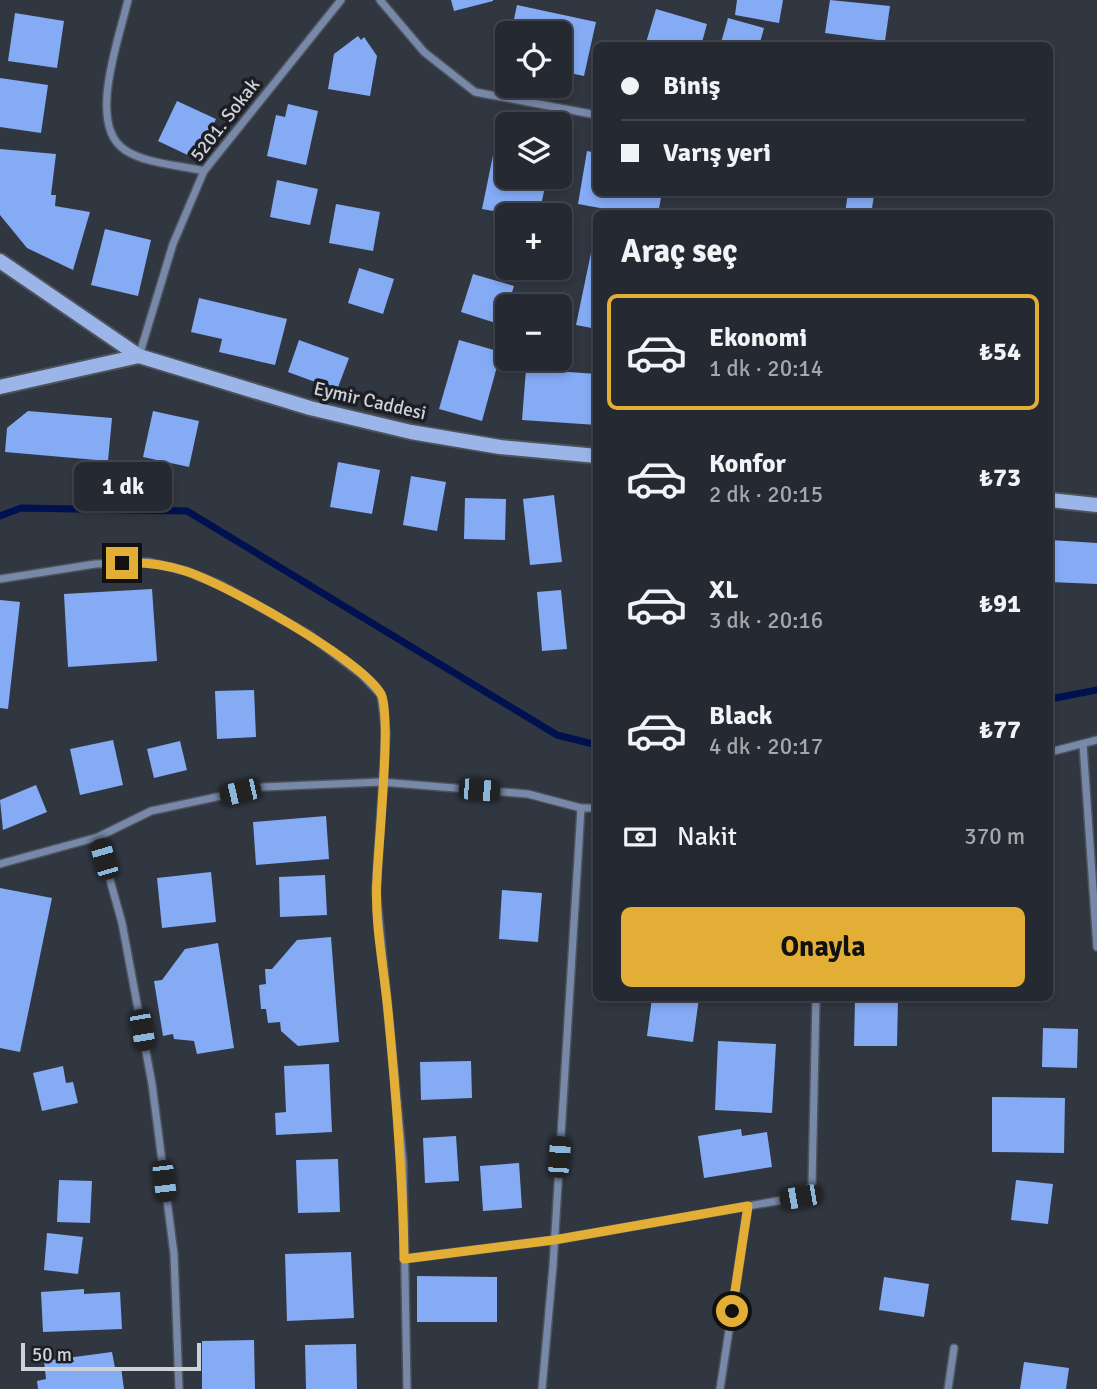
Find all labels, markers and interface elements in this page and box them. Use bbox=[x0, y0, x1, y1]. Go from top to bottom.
map controls bbox=[495, 21, 572, 371]
button: locate bbox=[495, 21, 572, 98]
text: Biniş bbox=[663, 70, 720, 102]
street label: 5201. Sokak bbox=[185, 73, 265, 167]
button: layers bbox=[495, 112, 572, 189]
text: Varış yeri bbox=[663, 137, 771, 169]
button: + bbox=[495, 203, 572, 280]
text: Araç seç bbox=[621, 232, 738, 271]
button: − bbox=[495, 294, 572, 371]
icon: car bbox=[625, 321, 688, 384]
text: Ekonomi bbox=[709, 322, 807, 354]
text: ₺54 bbox=[979, 336, 1021, 368]
text: 1 dk · 20:14 bbox=[709, 354, 823, 383]
street label: Eymir Caddesi bbox=[311, 376, 429, 426]
icon: car bbox=[625, 447, 688, 510]
text: Konfor bbox=[709, 448, 786, 480]
callout: 1 dk bbox=[73, 462, 171, 510]
text: ₺73 bbox=[979, 462, 1021, 494]
text: 1 dk bbox=[102, 472, 144, 501]
text: 2 dk · 20:15 bbox=[709, 480, 823, 509]
route end bbox=[106, 547, 138, 579]
icon: car bbox=[625, 573, 688, 636]
text: XL bbox=[709, 574, 739, 606]
text: ₺91 bbox=[979, 588, 1021, 620]
text: 3 dk · 20:16 bbox=[709, 606, 823, 635]
icon: car bbox=[625, 699, 688, 762]
text: Black bbox=[709, 700, 772, 732]
text: ₺77 bbox=[979, 714, 1021, 746]
text: 4 dk · 20:17 bbox=[709, 732, 823, 761]
car bbox=[218, 777, 263, 807]
car bbox=[458, 778, 501, 802]
icon: cash bbox=[621, 818, 659, 856]
text: Nakit bbox=[677, 821, 737, 853]
text: 370 m bbox=[964, 822, 1025, 851]
car bbox=[89, 836, 120, 882]
button: Onayla bbox=[621, 907, 1025, 987]
car bbox=[129, 1007, 156, 1053]
car bbox=[548, 1135, 571, 1179]
car bbox=[152, 1159, 177, 1203]
car bbox=[778, 1183, 823, 1211]
route start bbox=[716, 1295, 748, 1327]
scale bar bbox=[21, 1340, 201, 1372]
text: 50 m bbox=[32, 1343, 72, 1367]

